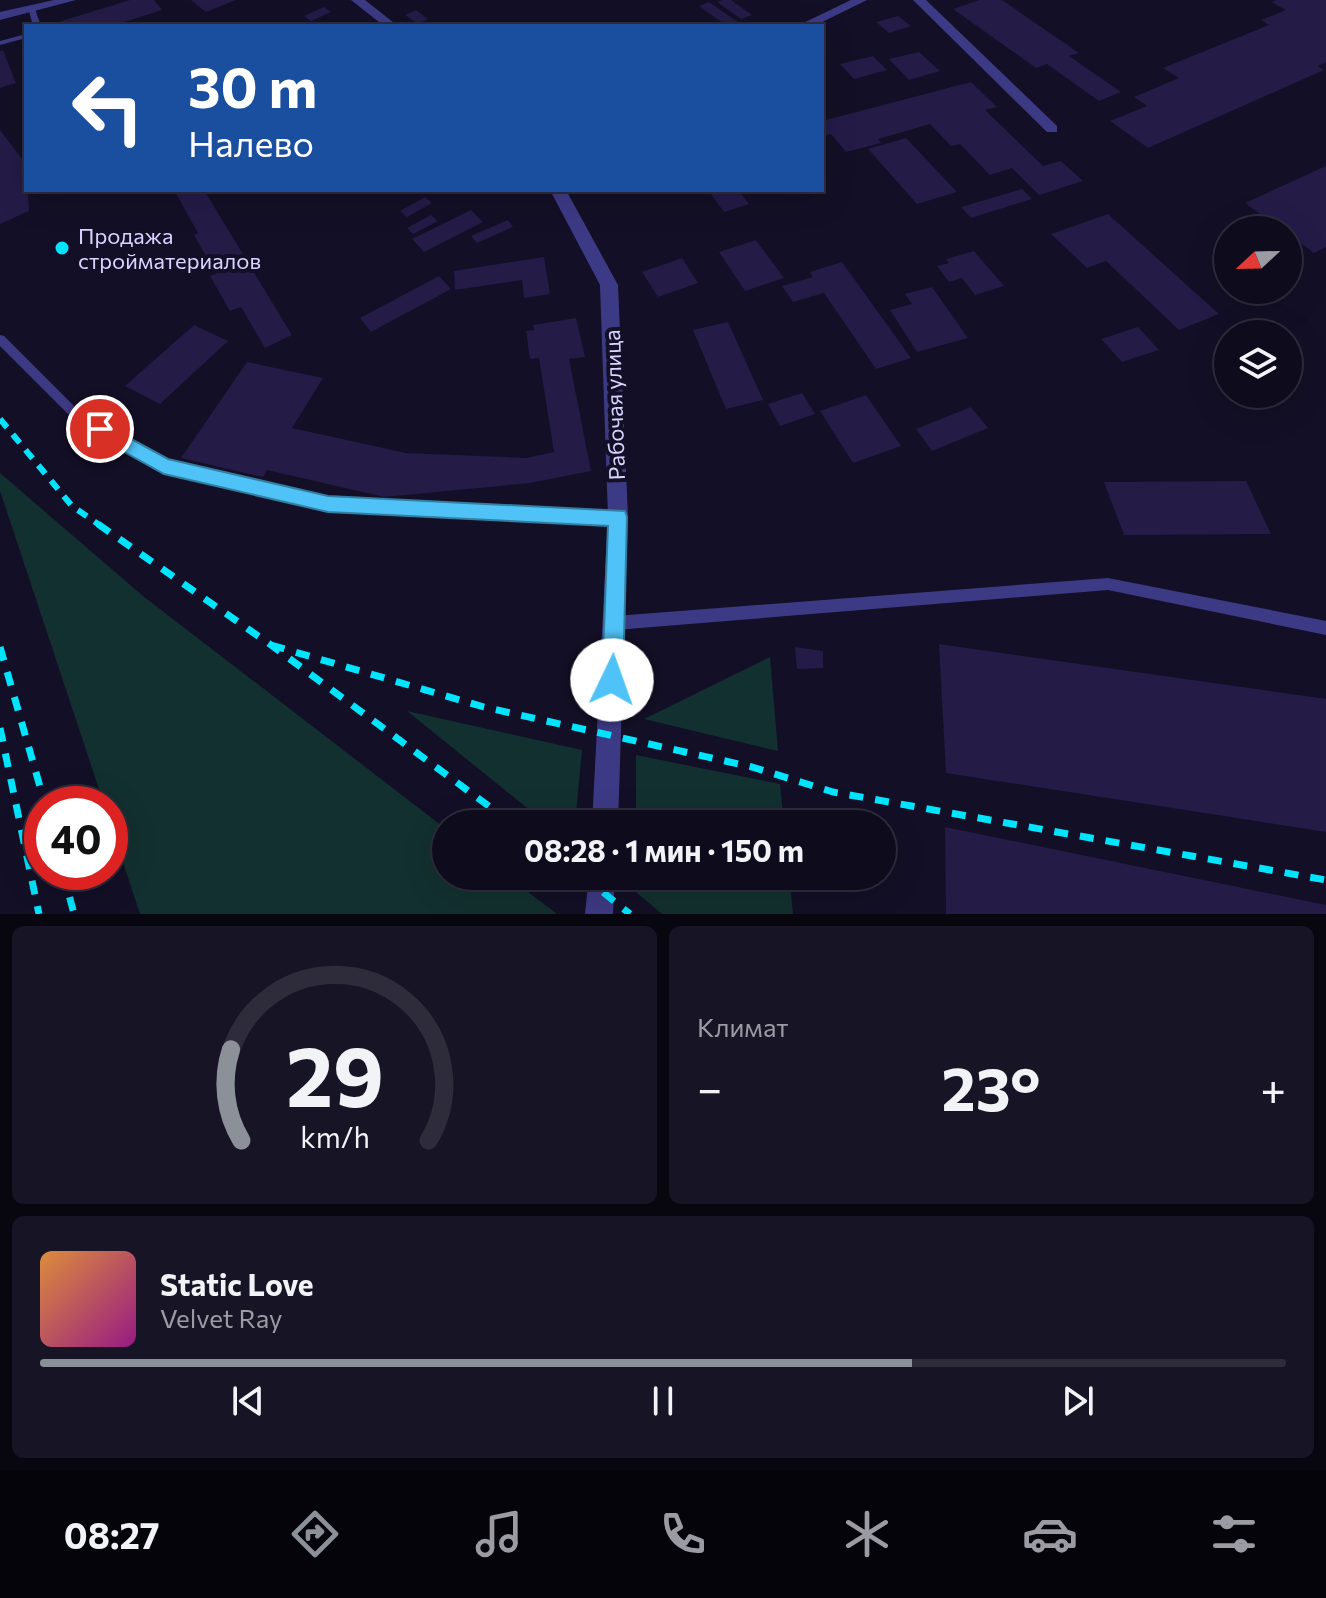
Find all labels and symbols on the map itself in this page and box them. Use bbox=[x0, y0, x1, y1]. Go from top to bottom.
north arrow bbox=[1214, 216, 1302, 304]
place label: Продажа стройматериалов bbox=[78, 222, 261, 274]
marker: Продажа стройматериалов bbox=[53, 239, 71, 257]
street label: Рабочая улица bbox=[598, 329, 630, 481]
pin bbox=[66, 395, 134, 463]
position arrow bbox=[570, 638, 654, 722]
speed limit sign: 40 bbox=[24, 786, 128, 890]

